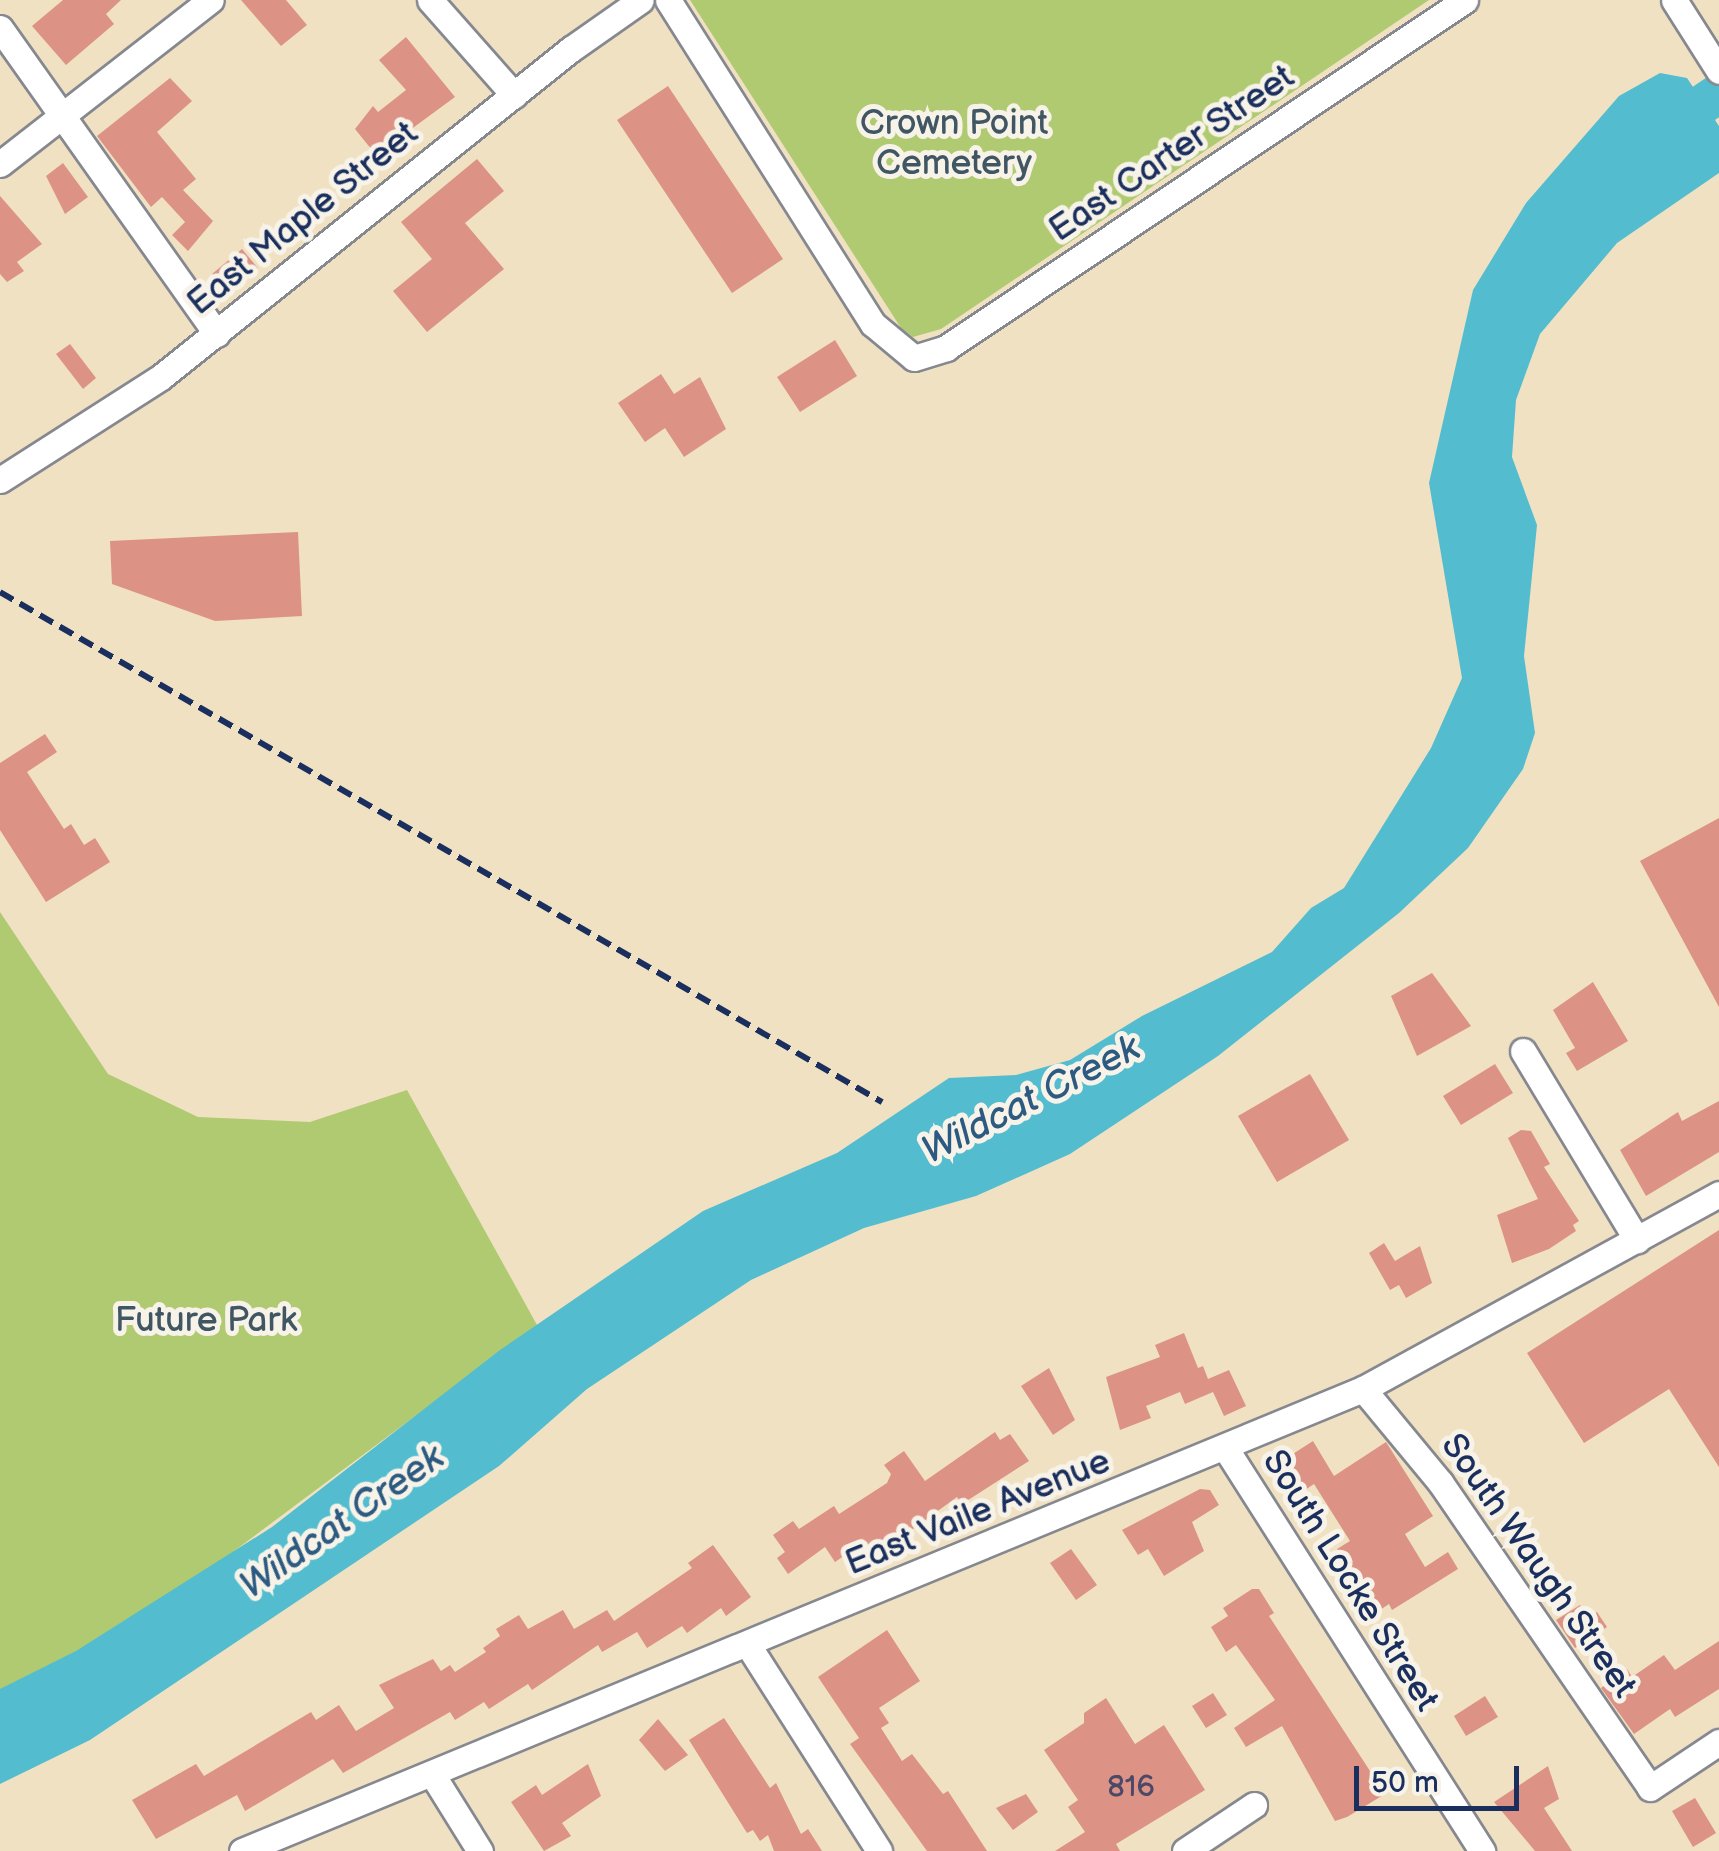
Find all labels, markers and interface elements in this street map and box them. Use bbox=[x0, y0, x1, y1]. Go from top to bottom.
street label: East Carter Street bbox=[1041, 56, 1303, 252]
park label: Crown Point Cemetery bbox=[860, 103, 1048, 185]
street label: East Maple Street bbox=[179, 113, 427, 325]
water label: Wildcat Creek bbox=[914, 1026, 1148, 1174]
park label: Future Park bbox=[115, 1300, 297, 1342]
street label: South Waugh Street bbox=[1431, 1425, 1645, 1707]
water label: Wildcat Creek bbox=[231, 1435, 453, 1609]
street label: East Vaile Avenue bbox=[839, 1441, 1117, 1585]
street label: South Locke Street bbox=[1253, 1443, 1447, 1719]
scale bar bbox=[1359, 1746, 1524, 1808]
text: 50 m bbox=[1371, 1765, 1439, 1801]
house number: 816 bbox=[1107, 1769, 1155, 1805]

